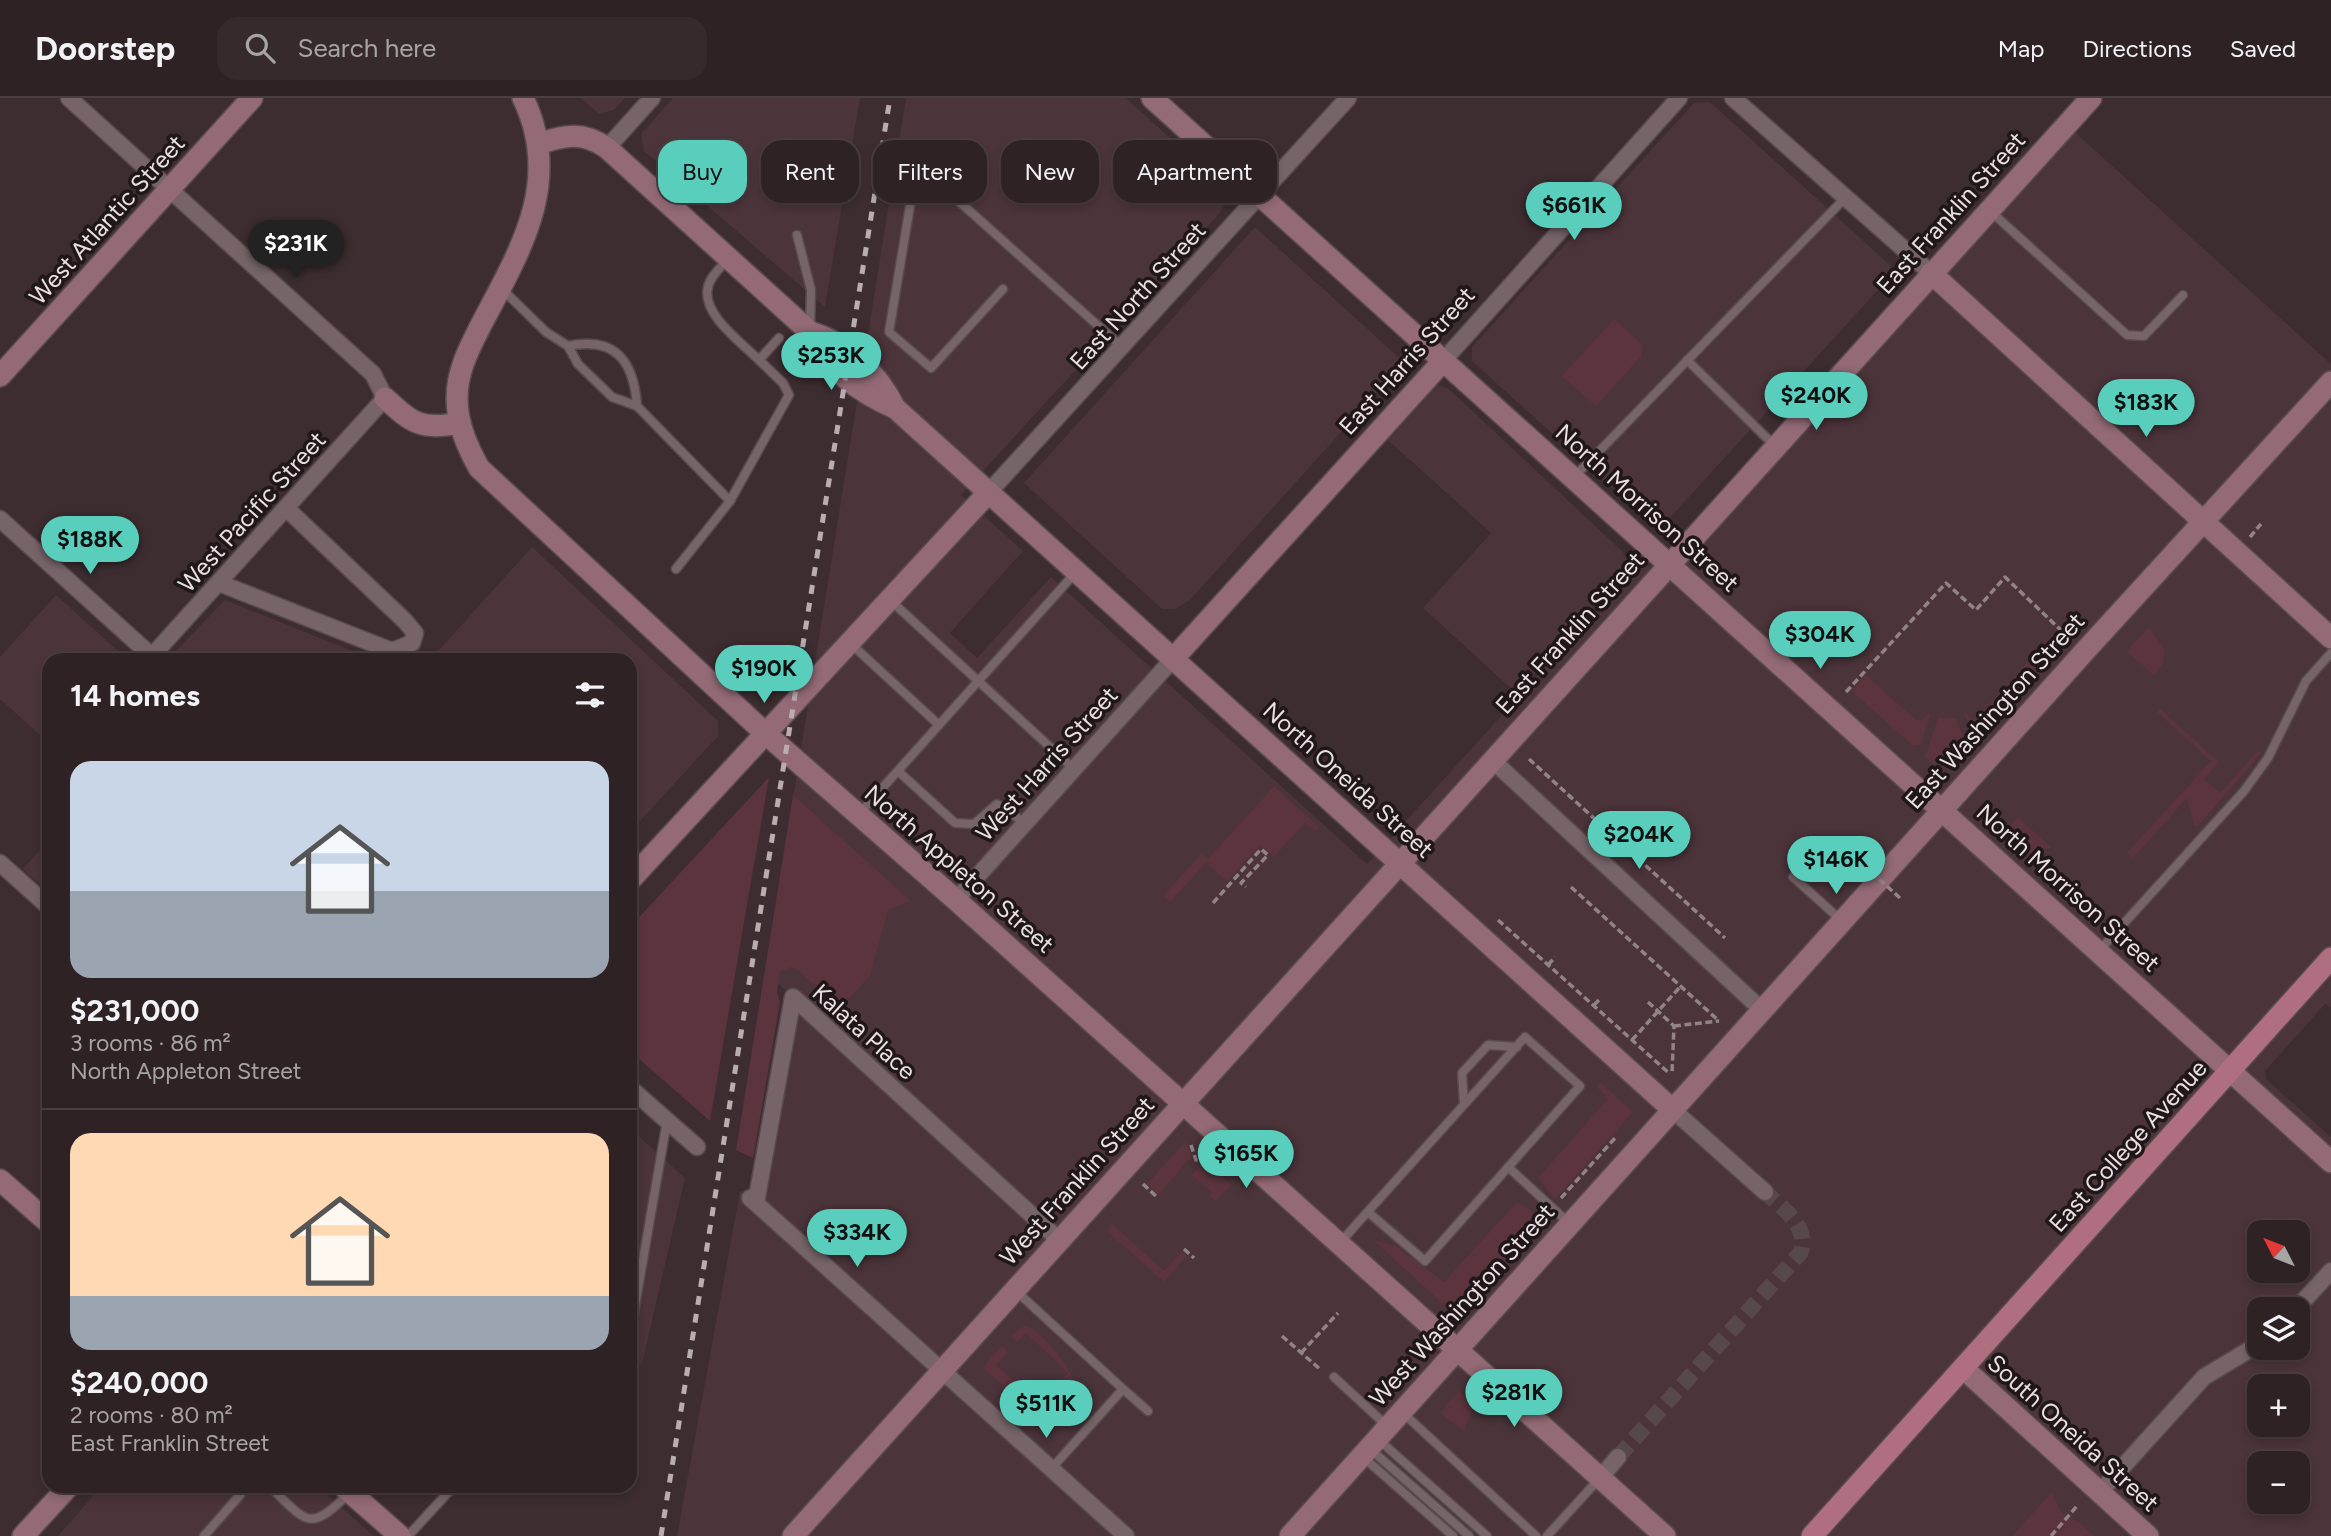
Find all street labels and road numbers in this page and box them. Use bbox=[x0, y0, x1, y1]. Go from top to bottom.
street label: East Franklin Street bbox=[1870, 126, 2031, 300]
street label: West Atlantic Street bbox=[23, 129, 190, 310]
street label: East North Street bbox=[1064, 216, 1212, 376]
street label: East Harris Street bbox=[1333, 281, 1481, 441]
street label: North Morrison Street bbox=[1550, 418, 1745, 598]
street label: West Pacific Street bbox=[172, 425, 331, 598]
street label: East Franklin Street bbox=[1489, 546, 1650, 720]
street label: East Washington Street bbox=[1899, 607, 2090, 815]
street label: West Harris Street bbox=[970, 680, 1124, 847]
street label: North Oneida Street bbox=[1257, 696, 1439, 864]
street label: North Appleton Street bbox=[859, 778, 1060, 959]
street label: North Morrison Street bbox=[1971, 798, 2166, 978]
street label: Kalata Place bbox=[807, 978, 922, 1086]
street label: East College Avenue bbox=[2043, 1054, 2213, 1238]
street label: West Franklin Street bbox=[993, 1090, 1160, 1271]
street label: West Washington Street bbox=[1363, 1197, 1560, 1412]
street label: South Oneida Street bbox=[1982, 1348, 2165, 1517]

